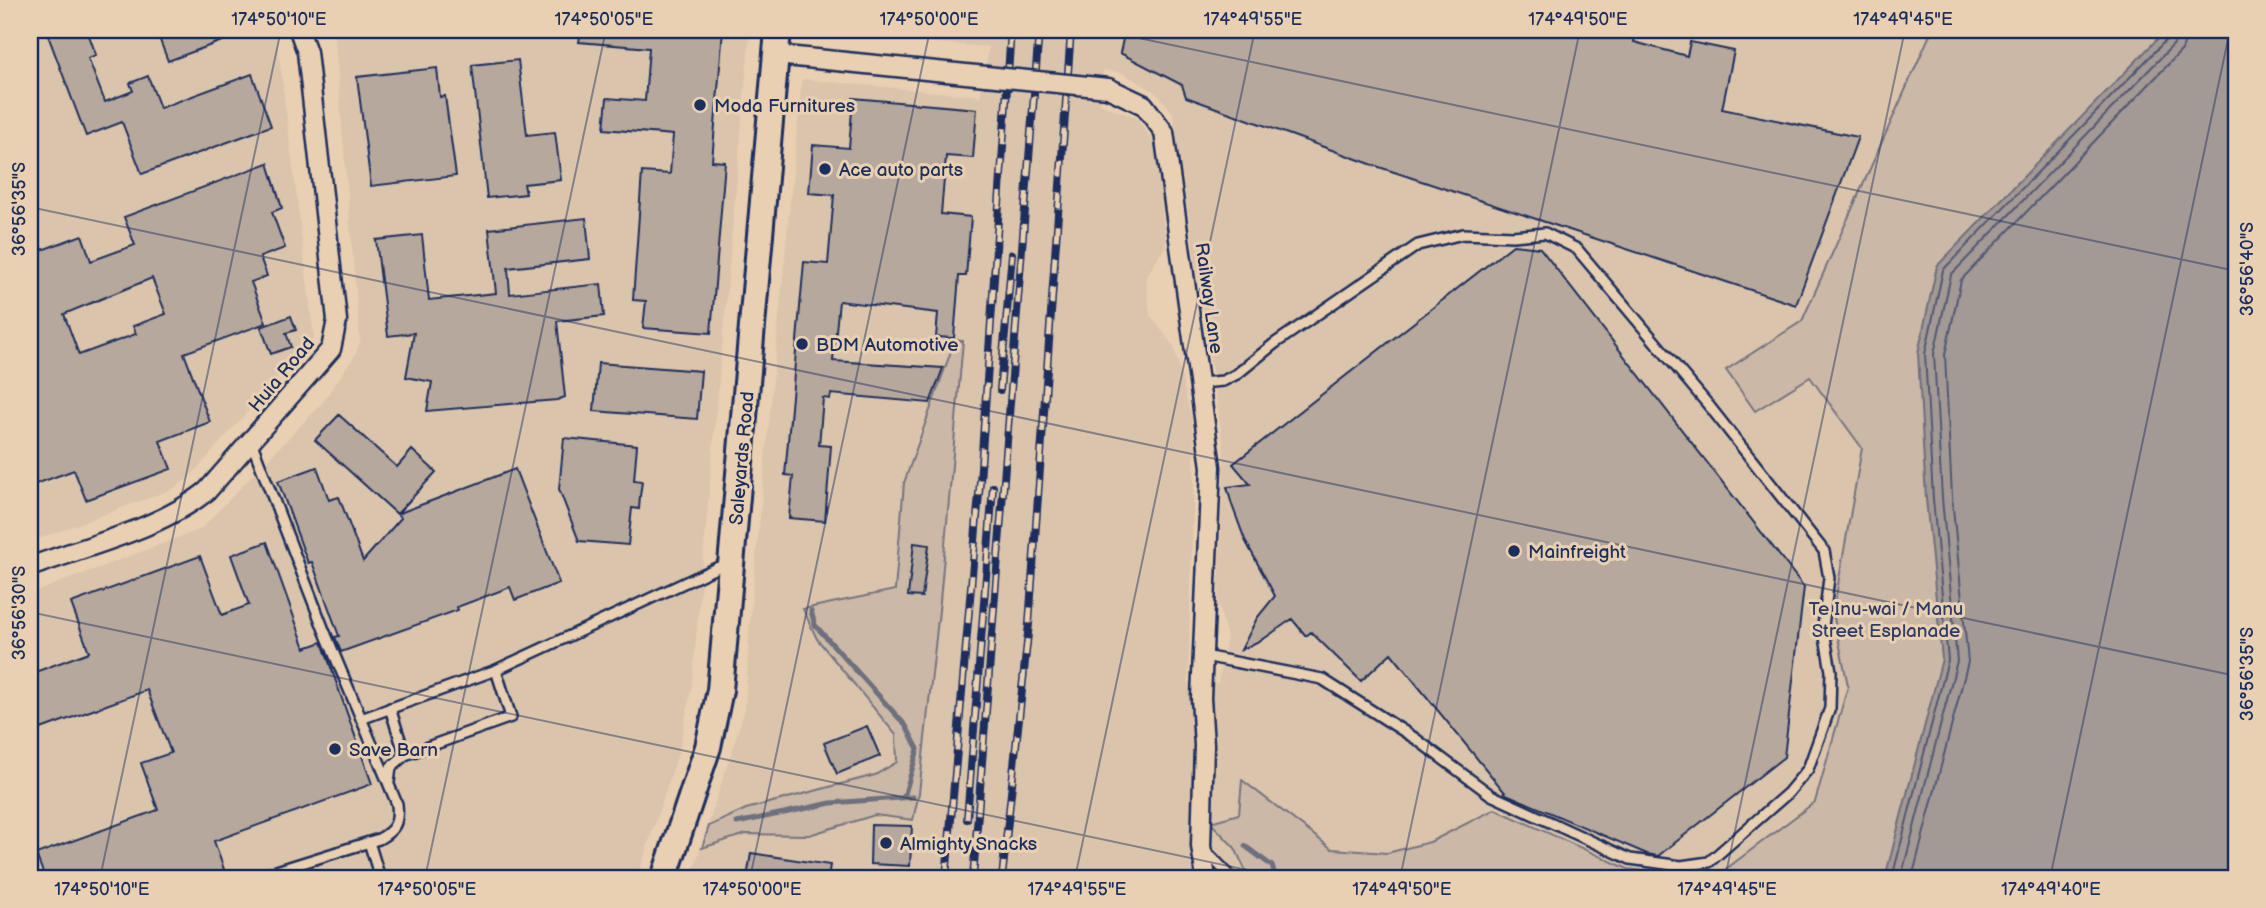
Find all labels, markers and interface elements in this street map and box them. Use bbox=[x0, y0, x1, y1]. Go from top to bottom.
text: 174°50'10"E bbox=[231, 9, 327, 30]
text: 174°50'05"E bbox=[555, 9, 654, 30]
text: 174°50'00"E bbox=[879, 9, 979, 30]
text: 174°49'55"E bbox=[1204, 9, 1303, 30]
text: 174°49'50"E bbox=[1528, 9, 1628, 30]
text: 174°49'45"E bbox=[1853, 9, 1953, 30]
place label: Moda Furnitures bbox=[714, 95, 855, 118]
marker: Moda Furnitures bbox=[692, 97, 708, 113]
place label: Ace auto parts bbox=[839, 159, 963, 182]
marker: Ace auto parts bbox=[817, 161, 833, 177]
text: 36°56'35"S bbox=[9, 162, 30, 256]
text: 36°56'40"S bbox=[2237, 222, 2258, 316]
street label: Railway Lane bbox=[1189, 241, 1228, 355]
street label: Huia Road bbox=[244, 333, 320, 417]
place label: BDM Automotive bbox=[816, 334, 959, 357]
marker: BDM Automotive bbox=[794, 336, 810, 352]
street label: Saleyards Road bbox=[725, 390, 760, 526]
place label: Mainfreight bbox=[1528, 541, 1626, 564]
marker: Mainfreight bbox=[1506, 543, 1522, 559]
text: 36°56'30"S bbox=[9, 566, 30, 660]
park label: Te Inu-wai / Manu Street Esplanade bbox=[1809, 598, 1963, 643]
text: 36°56'35"S bbox=[2237, 627, 2258, 721]
place label: Save Barn bbox=[349, 739, 438, 762]
marker: Save Barn bbox=[327, 741, 343, 757]
place label: Almighty Snacks bbox=[900, 833, 1037, 856]
marker: Almighty Snacks bbox=[878, 835, 894, 851]
text: 174°50'10"E bbox=[54, 879, 150, 900]
text: 174°50'05"E bbox=[378, 879, 477, 900]
text: 174°50'00"E bbox=[702, 879, 802, 900]
text: 174°49'55"E bbox=[1028, 879, 1127, 900]
text: 174°49'50"E bbox=[1352, 879, 1452, 900]
text: 174°49'45"E bbox=[1677, 879, 1777, 900]
text: 174°49'40"E bbox=[2001, 879, 2101, 900]

